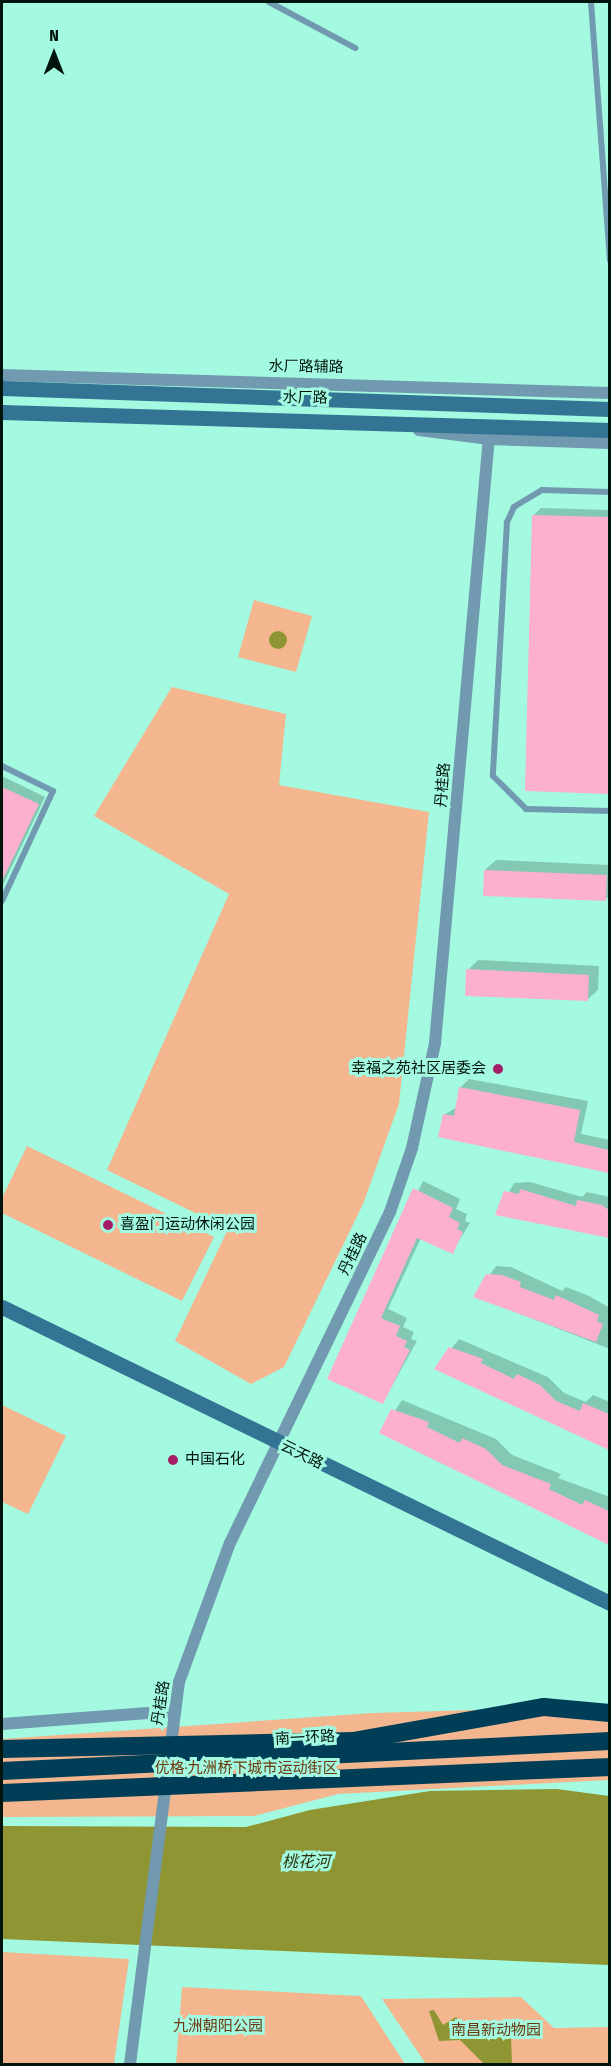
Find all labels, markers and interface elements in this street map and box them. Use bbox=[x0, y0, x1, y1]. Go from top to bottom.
north arrow bbox=[24, 24, 84, 84]
text: N bbox=[49, 26, 59, 45]
street label: 水厂路辅路 bbox=[268, 357, 344, 377]
street label: 水厂路 bbox=[282, 389, 328, 407]
street label: 丹桂路 bbox=[432, 762, 454, 808]
place label: 幸福之苑社区居委会 bbox=[351, 1060, 486, 1078]
marker: 幸福之苑社区居委会 bbox=[491, 1062, 505, 1076]
place label: 喜盈门运动休闲公园 bbox=[120, 1216, 255, 1234]
marker: 喜盈门运动休闲公园 bbox=[101, 1218, 115, 1232]
street label: 丹桂路 bbox=[335, 1230, 371, 1278]
street label: 云天路 bbox=[278, 1437, 326, 1473]
place label: 中国石化 bbox=[185, 1451, 245, 1469]
marker: 中国石化 bbox=[166, 1453, 180, 1467]
street label: 丹桂路 bbox=[149, 1679, 173, 1727]
street label: 南一环路 bbox=[275, 1727, 335, 1749]
park label: 优格·九洲桥下城市运动街区 bbox=[154, 1760, 338, 1778]
water label: 桃花河 bbox=[282, 1852, 330, 1872]
park label: 九洲朝阳公园 bbox=[173, 2018, 263, 2036]
park label: 南昌新动物园 bbox=[451, 2022, 541, 2040]

